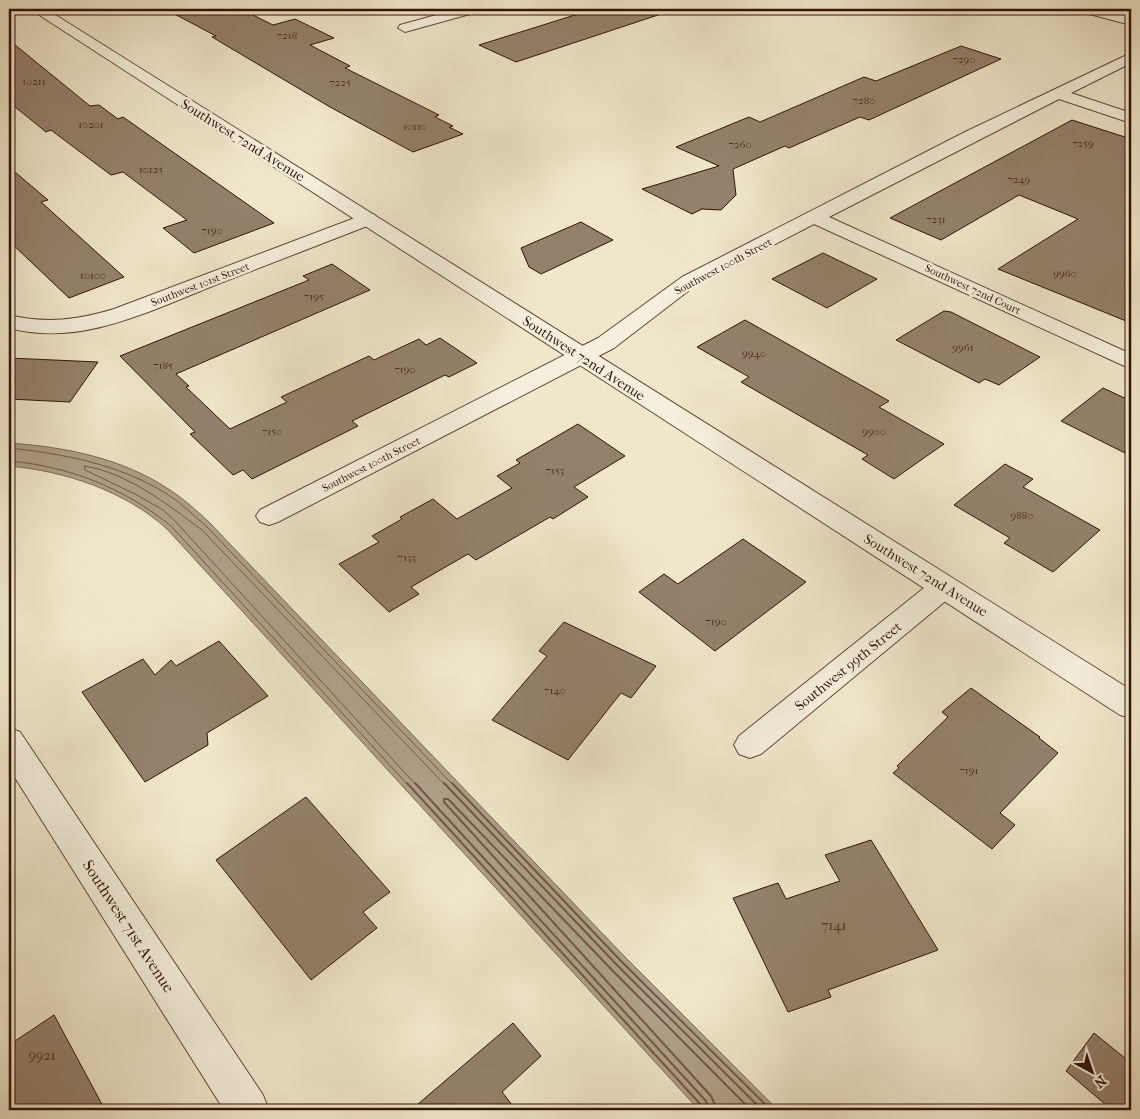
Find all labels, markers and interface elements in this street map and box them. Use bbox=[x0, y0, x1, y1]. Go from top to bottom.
house number: 7218 bbox=[277, 29, 297, 42]
house number: 7290 bbox=[953, 53, 975, 66]
house number: 10211 bbox=[22, 75, 46, 88]
house number: 7225 bbox=[329, 76, 351, 89]
house number: 7280 bbox=[853, 94, 875, 107]
street label: Southwest 72nd Avenue bbox=[178, 95, 308, 185]
house number: 10201 bbox=[78, 118, 104, 131]
house number: 10110 bbox=[403, 120, 427, 133]
house number: 7259 bbox=[1072, 137, 1094, 150]
house number: 7260 bbox=[729, 138, 751, 151]
house number: 10125 bbox=[139, 163, 163, 176]
house number: 7249 bbox=[1007, 173, 1031, 186]
house number: 7231 bbox=[926, 213, 946, 226]
house number: 7190 bbox=[201, 224, 223, 237]
street label: Southwest 100th Street bbox=[672, 235, 774, 298]
street label: Southwest 101st Street bbox=[149, 260, 251, 309]
street label: Southwest 72nd Court bbox=[923, 262, 1023, 317]
house number: 9960 bbox=[1053, 267, 1077, 280]
house number: 10100 bbox=[80, 269, 106, 282]
house number: 7195 bbox=[304, 290, 324, 303]
street label: Southwest 72nd Avenue bbox=[519, 312, 648, 404]
house number: 9961 bbox=[952, 341, 974, 354]
house number: 9940 bbox=[742, 347, 766, 360]
house number: 7185 bbox=[153, 359, 173, 372]
house number: 7190 bbox=[394, 363, 416, 376]
house number: 7150 bbox=[262, 425, 282, 438]
house number: 9900 bbox=[862, 425, 886, 438]
street label: Southwest 100th Street bbox=[320, 434, 423, 495]
house number: 7153 bbox=[546, 464, 564, 477]
house number: 9880 bbox=[1011, 509, 1033, 522]
street label: Southwest 72nd Avenue bbox=[861, 530, 991, 620]
house number: 7133 bbox=[398, 551, 416, 564]
house number: 7190 bbox=[705, 615, 727, 628]
street label: Southwest 99th Street bbox=[792, 618, 905, 715]
house number: 7140 bbox=[544, 684, 566, 697]
house number: 7191 bbox=[960, 764, 979, 777]
street label: Southwest 71st Avenue bbox=[79, 856, 179, 996]
house number: 7141 bbox=[821, 917, 847, 934]
north arrow bbox=[1068, 1046, 1118, 1096]
house number: 9921 bbox=[29, 1047, 55, 1064]
text: N bbox=[1090, 1072, 1110, 1092]

